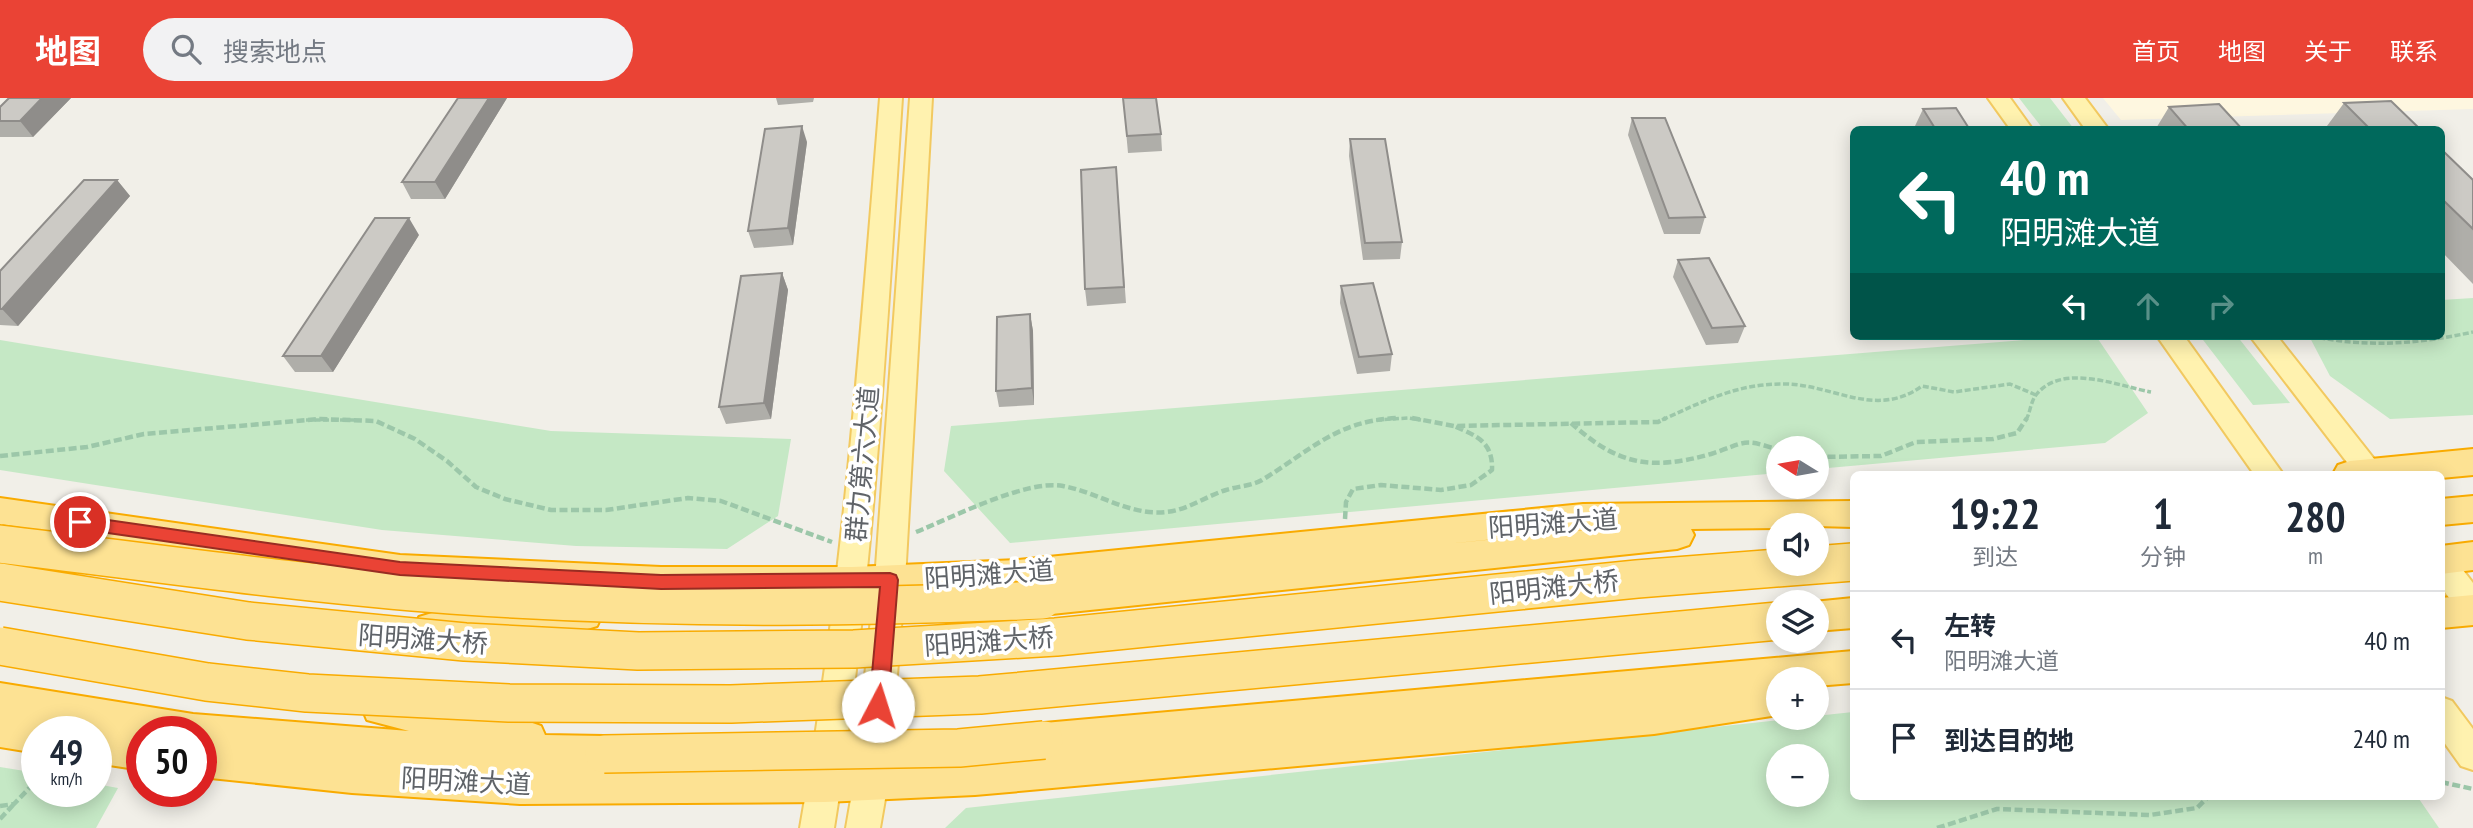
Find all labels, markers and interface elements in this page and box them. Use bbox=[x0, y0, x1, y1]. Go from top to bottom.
search box bbox=[143, 18, 633, 81]
text: 地图 bbox=[35, 29, 101, 72]
icon: search bbox=[167, 30, 205, 68]
text: 搜索地点 bbox=[223, 35, 327, 68]
text: 首页 bbox=[2132, 36, 2180, 67]
text: 地图 bbox=[2218, 36, 2266, 67]
text: 关于 bbox=[2304, 36, 2352, 67]
text: 联系 bbox=[2390, 36, 2438, 67]
text: 40 m bbox=[2000, 145, 2089, 209]
icon: left bbox=[1885, 154, 1976, 245]
text: 阳明滩大道 bbox=[2000, 211, 2160, 253]
icon: left bbox=[2056, 287, 2094, 325]
icon: ahead bbox=[2129, 287, 2167, 325]
icon: right bbox=[2202, 287, 2240, 325]
street label: 群力第六大道 bbox=[839, 385, 885, 543]
north arrow bbox=[1766, 436, 1829, 499]
map controls bbox=[1766, 436, 1829, 807]
text: 19:22 bbox=[1949, 486, 2040, 541]
text: 1 bbox=[2153, 486, 2173, 541]
text: 280 bbox=[2285, 489, 2346, 544]
pin bbox=[50, 492, 110, 552]
street label: 阳明滩大道 bbox=[1487, 502, 1619, 544]
icon: arrive bbox=[61, 503, 99, 541]
button: sound bbox=[1766, 513, 1829, 576]
text: m bbox=[2308, 541, 2323, 570]
text: 到达 bbox=[1972, 542, 2018, 571]
text: 分钟 bbox=[2140, 542, 2186, 571]
street label: 阳明滩大道 bbox=[923, 553, 1055, 595]
street label: 阳明滩大桥 bbox=[1488, 564, 1620, 610]
button: layers bbox=[1766, 590, 1829, 653]
text: 左转 bbox=[1944, 609, 1996, 642]
street label: 阳明滩大桥 bbox=[357, 618, 489, 660]
street label: 阳明滩大桥 bbox=[923, 620, 1055, 662]
icon: left bbox=[1885, 621, 1923, 659]
text: 40 m bbox=[2364, 624, 2410, 657]
text: 阳明滩大道 bbox=[1944, 646, 2059, 675]
button: + bbox=[1766, 667, 1829, 730]
position arrow bbox=[841, 669, 915, 743]
speed limit sign: 50 bbox=[126, 716, 217, 807]
icon: arrive bbox=[1885, 719, 1923, 757]
text: 240 m bbox=[2352, 722, 2410, 755]
text: 到达目的地 bbox=[1944, 724, 2074, 757]
text: 49 bbox=[50, 729, 83, 775]
button: − bbox=[1766, 744, 1829, 807]
street label: 阳明滩大道 bbox=[400, 761, 532, 801]
text: km/h bbox=[51, 767, 82, 790]

